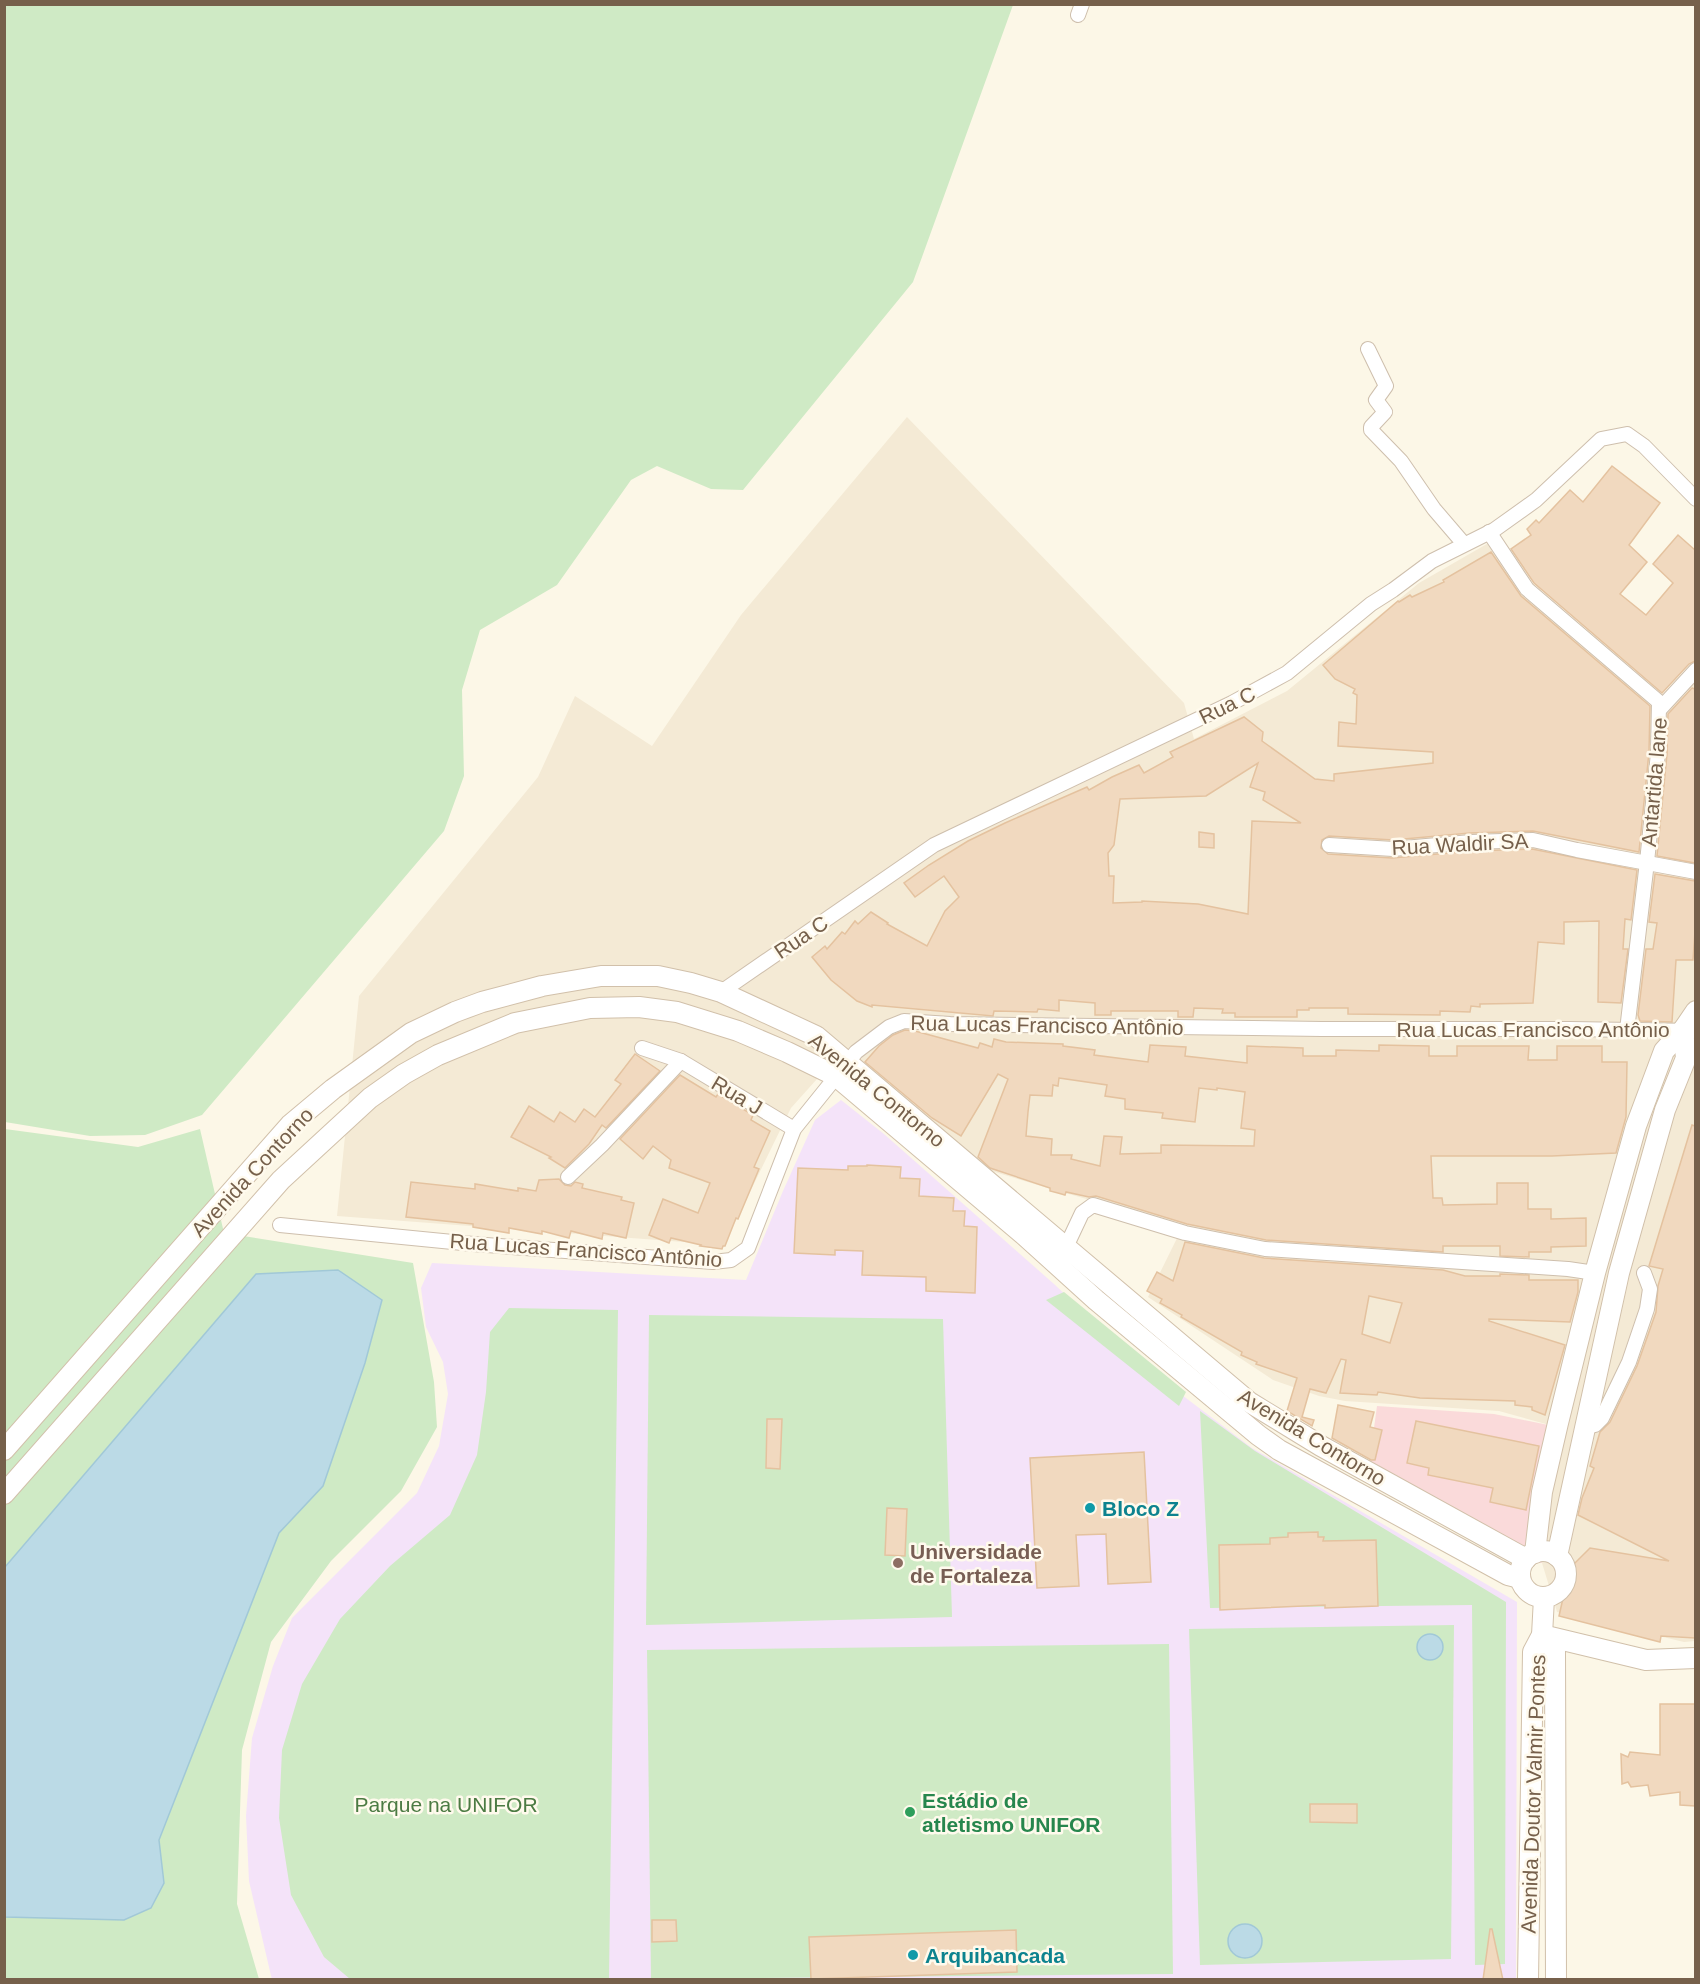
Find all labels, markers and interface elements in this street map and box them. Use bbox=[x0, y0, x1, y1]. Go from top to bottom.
street label: Rua C bbox=[1195, 682, 1259, 728]
street label: Antartida lane bbox=[1637, 716, 1671, 848]
street label: Rua Waldir SA bbox=[1391, 829, 1529, 859]
street label: Rua C bbox=[770, 911, 832, 963]
street label: Rua Lucas Francisco Antônio bbox=[910, 1011, 1184, 1039]
street label: Rua Lucas Francisco Antônio bbox=[1396, 1018, 1670, 1041]
street label: Avenida Contorno bbox=[805, 1028, 949, 1152]
street label: Rua J bbox=[708, 1071, 766, 1119]
street label: Avenida Contorno bbox=[186, 1103, 318, 1241]
street label: Rua Lucas Francisco Antônio bbox=[449, 1229, 723, 1271]
street label: Avenida Contorno bbox=[1234, 1384, 1390, 1490]
place label: Bloco Z bbox=[1102, 1497, 1179, 1520]
marker: Bloco Z bbox=[1083, 1501, 1097, 1515]
place label: Universidade de Fortaleza bbox=[910, 1540, 1042, 1587]
marker: Universidade de Fortaleza bbox=[891, 1556, 905, 1570]
street label: Avenida Doutor Valmir Pontes bbox=[1517, 1654, 1549, 1934]
place label: Estádio de atletismo UNIFOR bbox=[922, 1789, 1101, 1836]
park label: Parque na UNIFOR bbox=[354, 1793, 538, 1816]
marker: Estádio de atletismo UNIFOR bbox=[903, 1805, 917, 1819]
place label: Arquibancada bbox=[925, 1944, 1065, 1967]
marker: Arquibancada bbox=[906, 1948, 920, 1962]

